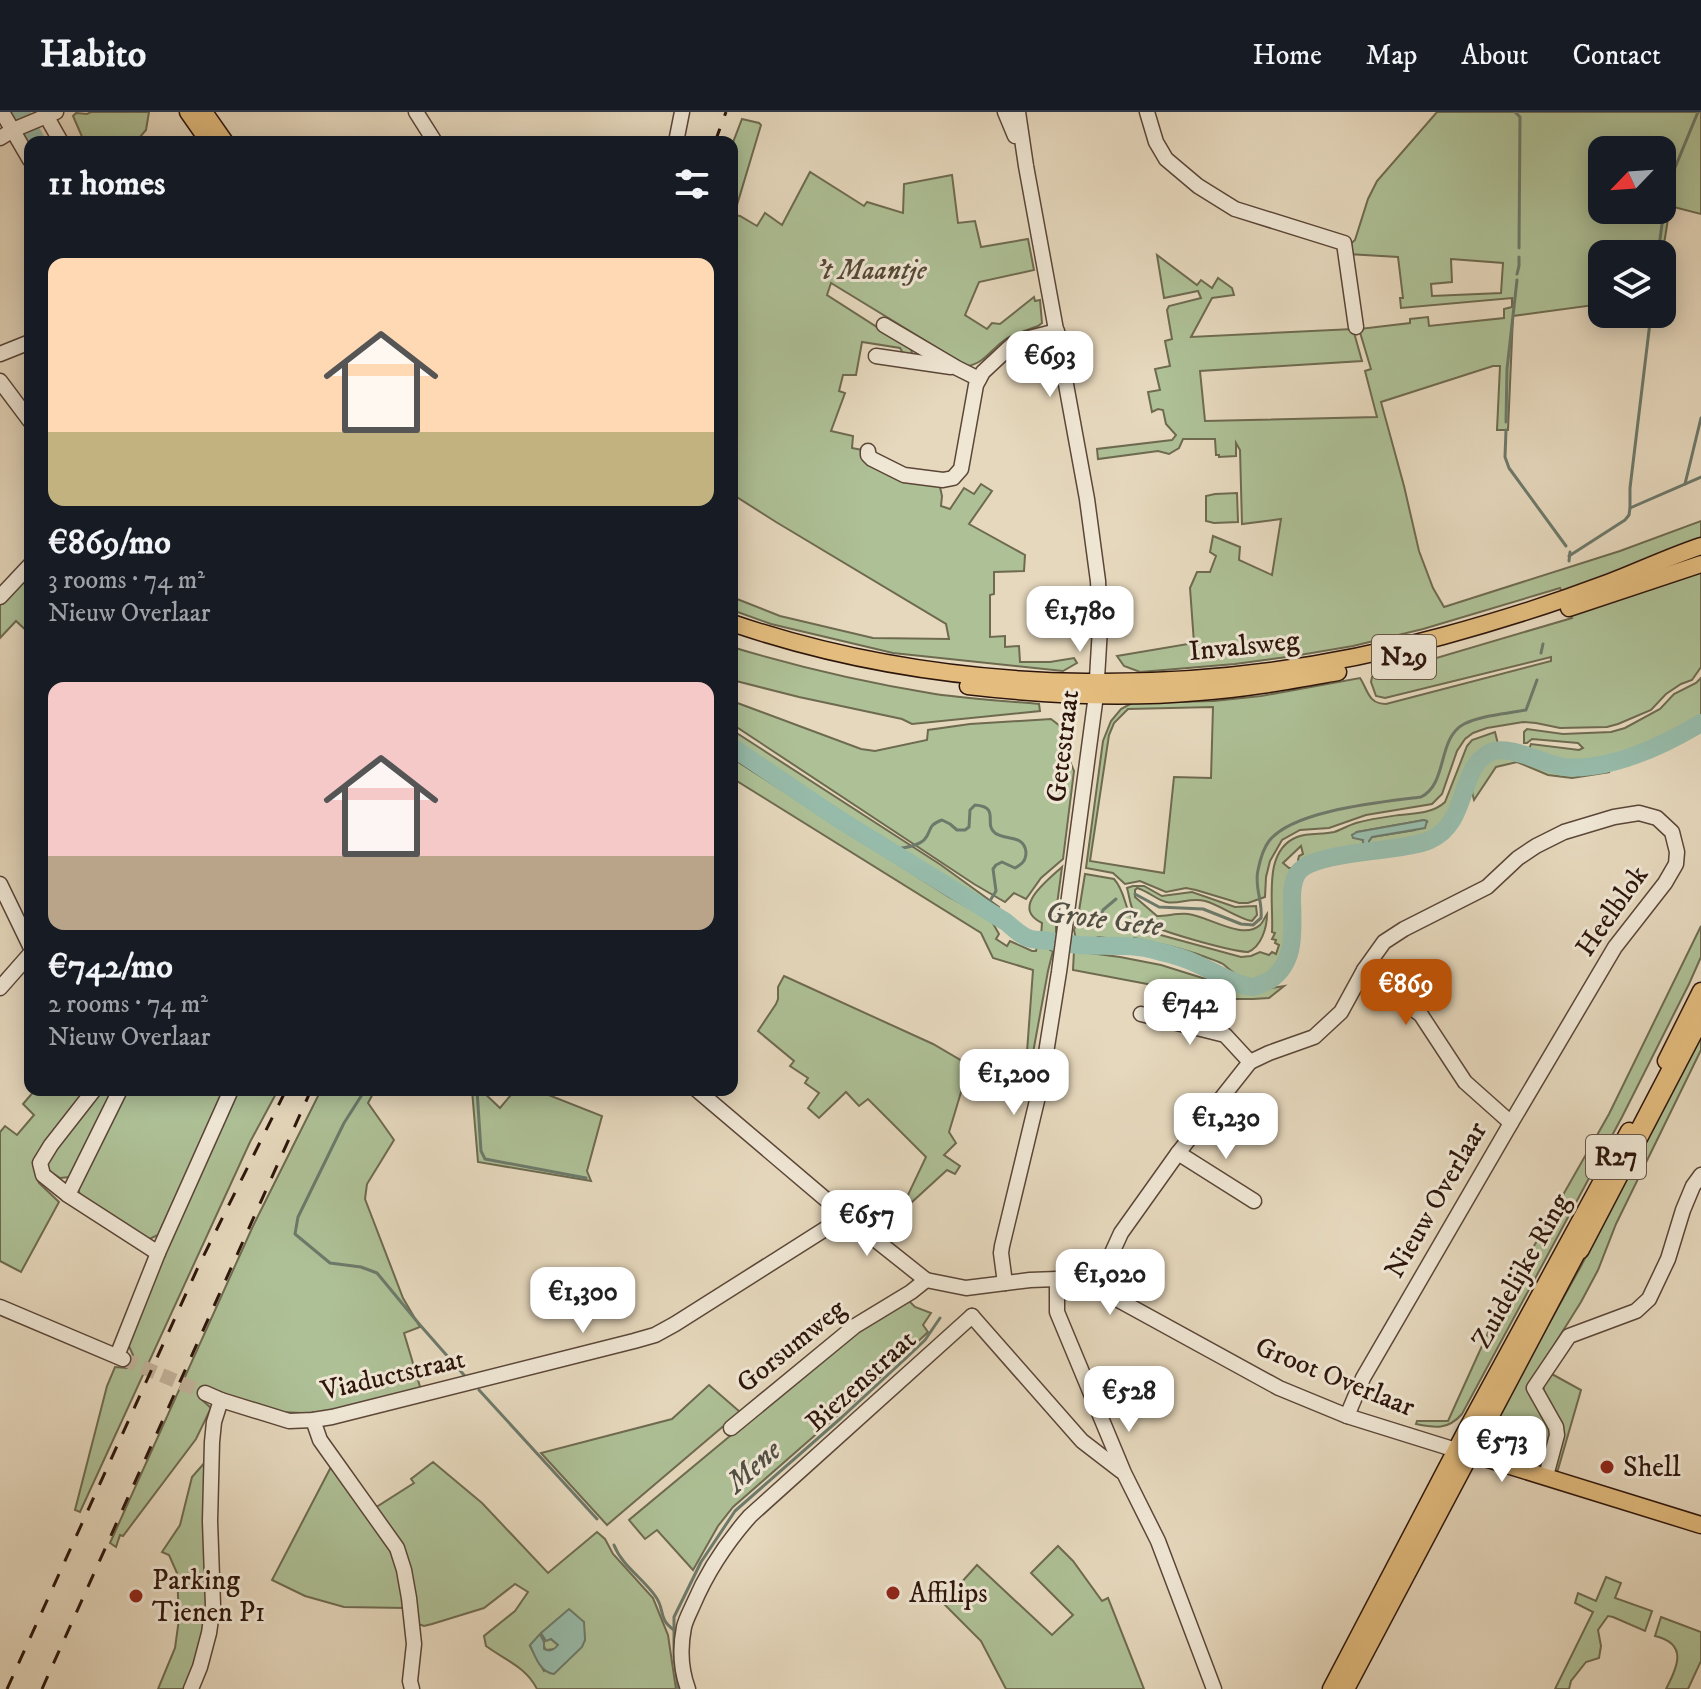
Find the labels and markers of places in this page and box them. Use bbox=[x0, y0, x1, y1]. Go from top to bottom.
pin: €693 bbox=[1003, 331, 1097, 399]
pin: €1,780 bbox=[1015, 586, 1145, 654]
pin: €869 bbox=[1359, 959, 1453, 1027]
pin: €742 bbox=[1143, 979, 1237, 1047]
pin: €1,200 bbox=[949, 1049, 1079, 1117]
pin: €1,230 bbox=[1161, 1093, 1291, 1161]
pin: €657 bbox=[820, 1190, 914, 1258]
pin: €1,020 bbox=[1045, 1249, 1175, 1317]
pin: €1,300 bbox=[518, 1267, 648, 1335]
pin: €528 bbox=[1082, 1366, 1176, 1434]
pin: €573 bbox=[1455, 1416, 1549, 1484]
place label: Shell bbox=[1623, 1450, 1681, 1485]
marker: Shell bbox=[1598, 1458, 1616, 1476]
place label: Parking Tienen P1 bbox=[152, 1563, 265, 1630]
place label: Affilips bbox=[909, 1576, 988, 1611]
marker: Affilips bbox=[884, 1584, 902, 1602]
marker: Parking Tienen P1 bbox=[127, 1587, 145, 1605]

